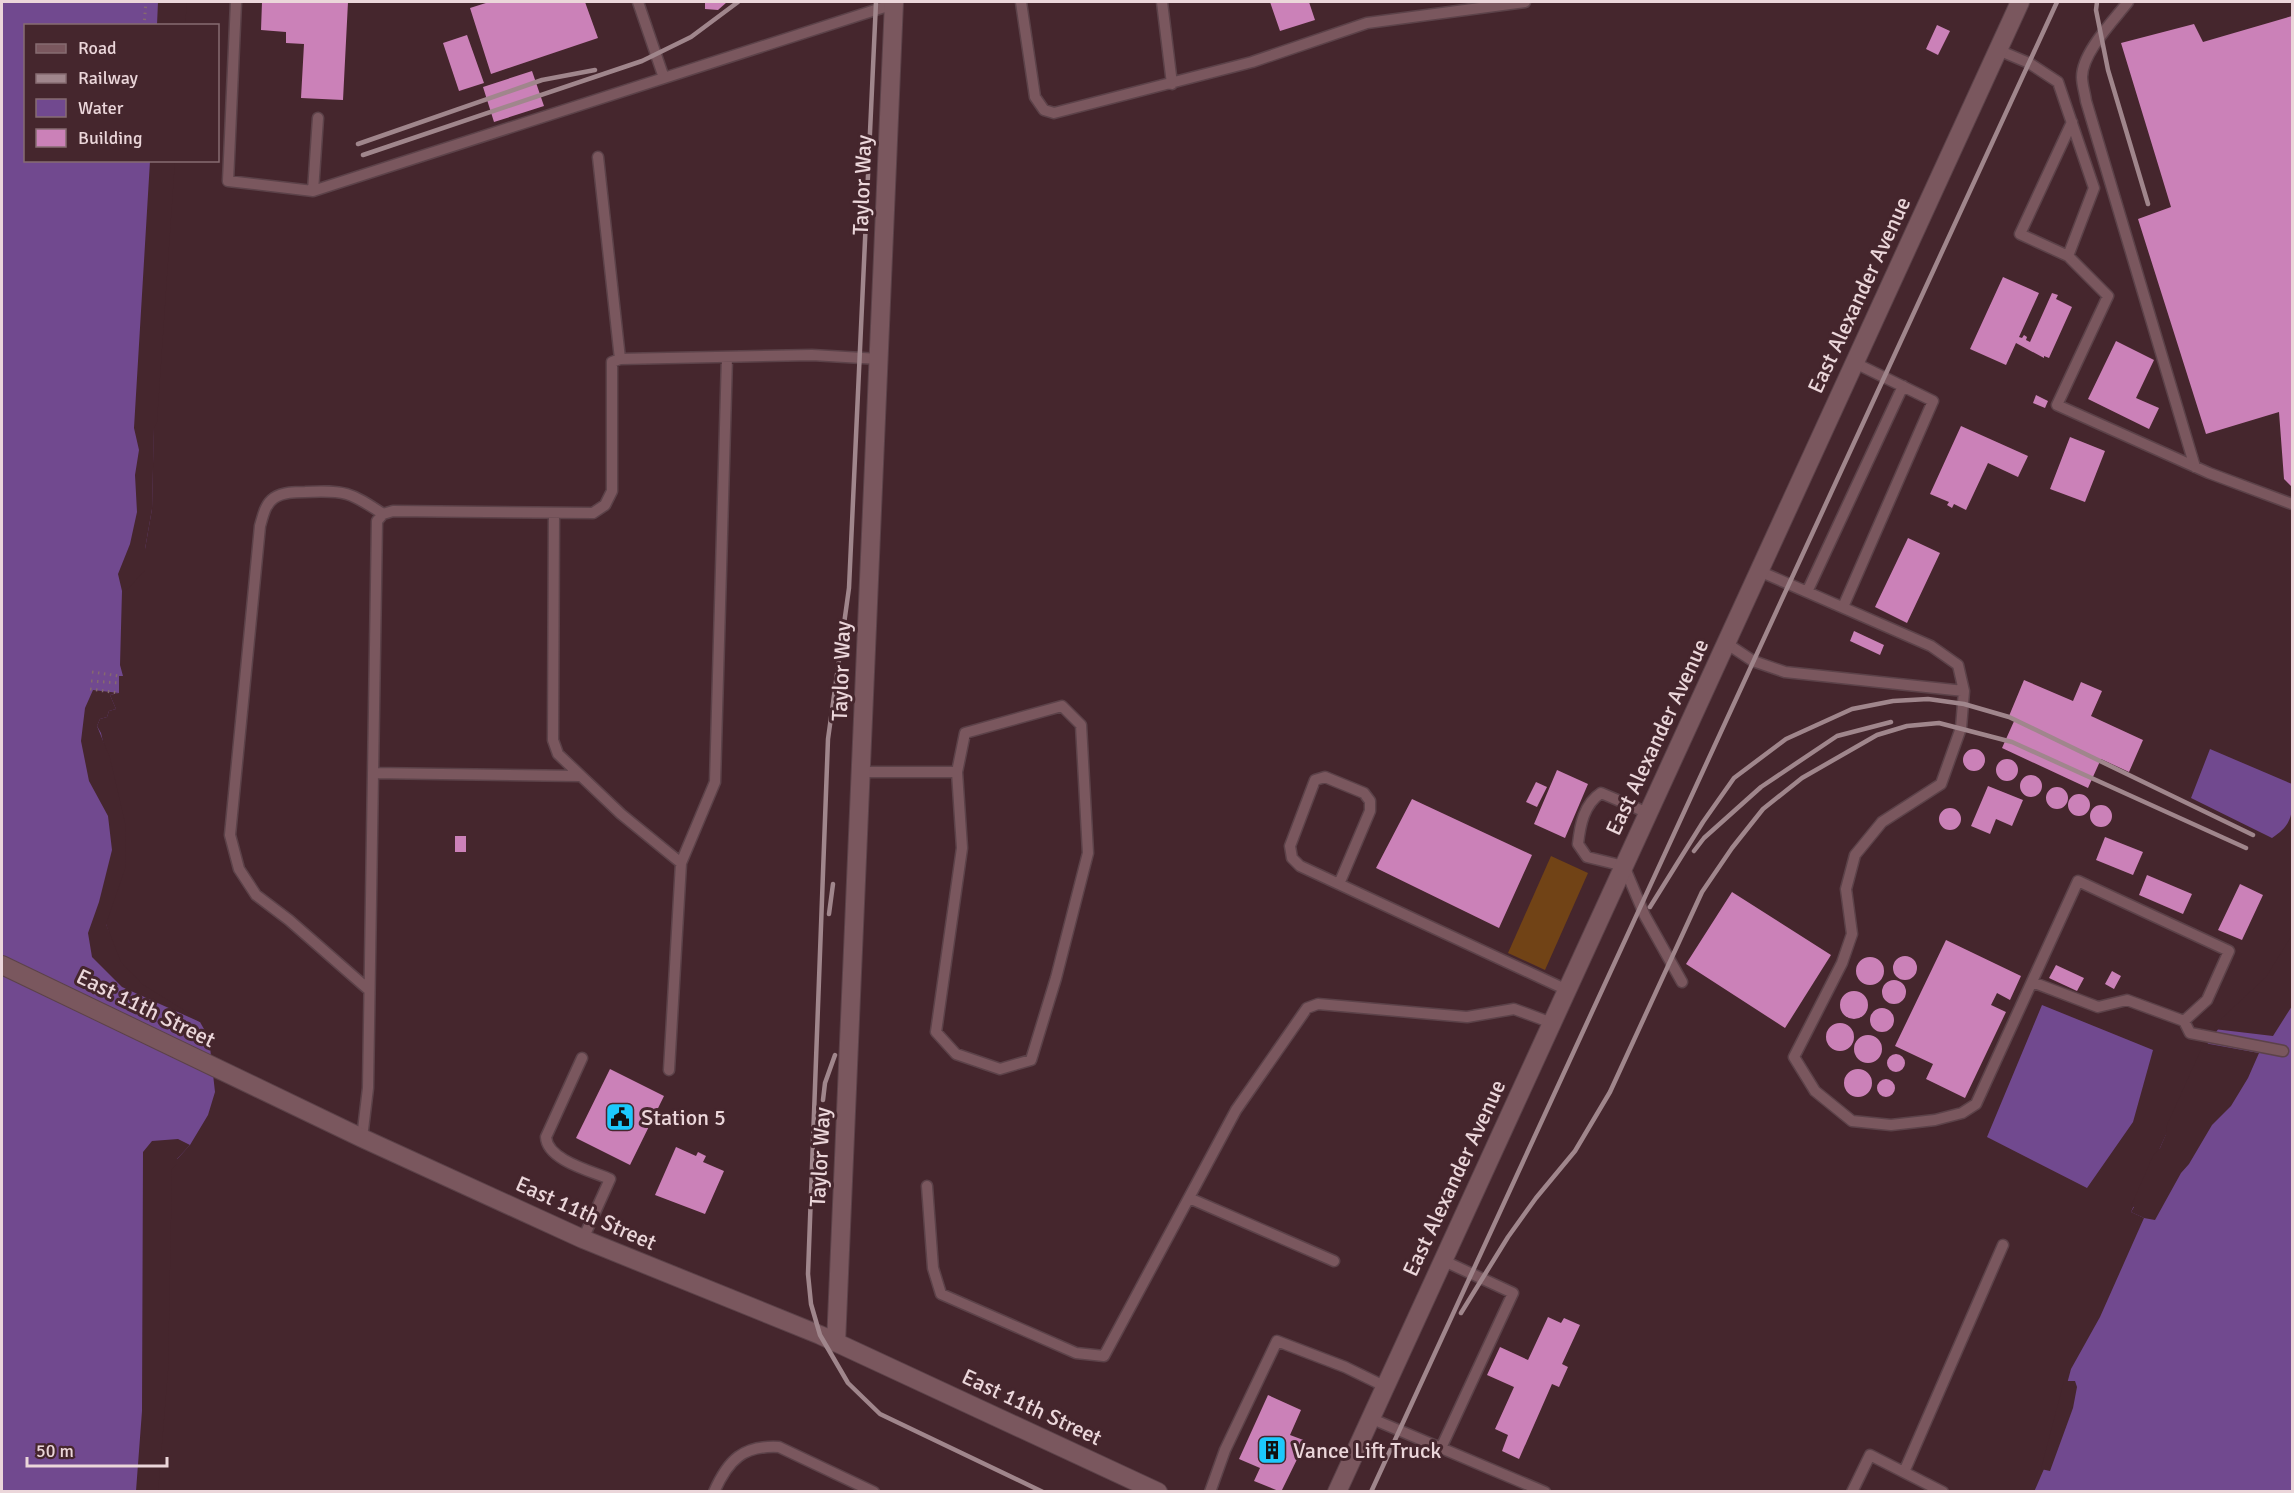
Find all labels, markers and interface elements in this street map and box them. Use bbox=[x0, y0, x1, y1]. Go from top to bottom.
legend bbox=[24, 24, 219, 162]
text: Road bbox=[78, 37, 117, 59]
text: Railway bbox=[78, 67, 139, 89]
text: Water bbox=[78, 97, 124, 119]
text: Building bbox=[78, 127, 142, 149]
street label: Taylor Way bbox=[847, 134, 877, 235]
street label: East Alexander Avenue bbox=[1802, 192, 1916, 398]
street label: Taylor Way bbox=[826, 620, 856, 721]
street label: East Alexander Avenue bbox=[1600, 634, 1714, 840]
street label: East 11th Street bbox=[72, 963, 220, 1053]
street label: East Alexander Avenue bbox=[1397, 1075, 1511, 1281]
public building icon: Station 5 bbox=[604, 1101, 636, 1133]
place label: Station 5 bbox=[641, 1104, 726, 1131]
street label: Taylor Way bbox=[804, 1106, 836, 1208]
street label: East 11th Street bbox=[511, 1170, 661, 1256]
street label: East 11th Street bbox=[958, 1363, 1106, 1451]
scale bar bbox=[27, 1430, 166, 1468]
building icon: Vance Lift Truck bbox=[1256, 1434, 1288, 1466]
place label: Vance Lift Truck bbox=[1293, 1437, 1441, 1464]
text: 50 m bbox=[36, 1440, 74, 1462]

